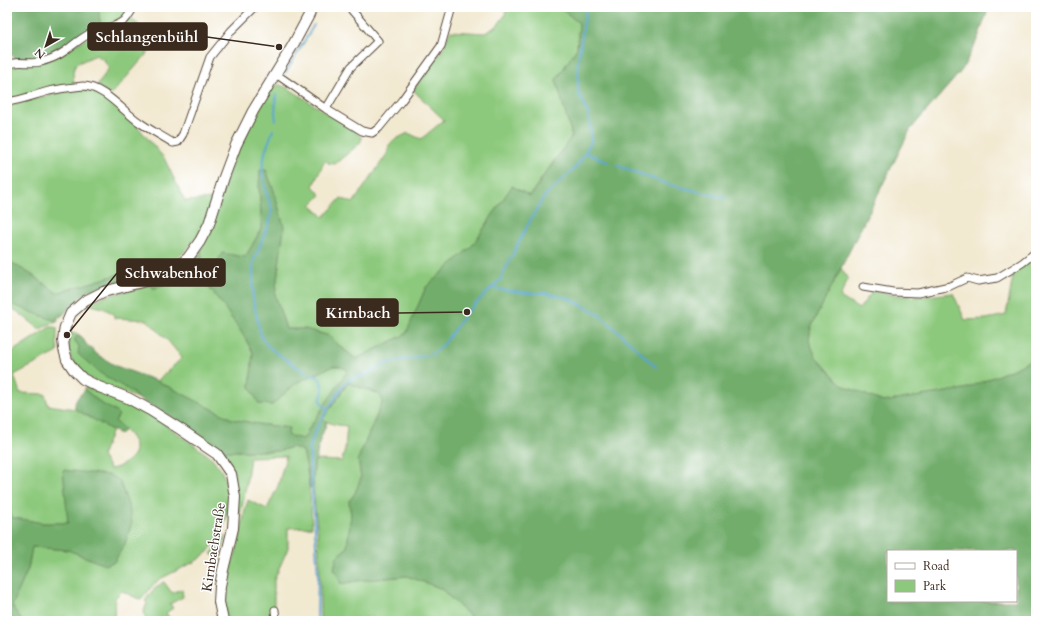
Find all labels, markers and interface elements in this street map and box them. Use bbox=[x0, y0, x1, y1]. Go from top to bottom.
callout: Schlangenbühl bbox=[88, 23, 207, 50]
north arrow bbox=[26, 26, 66, 66]
text: Schlangenbühl bbox=[96, 27, 199, 47]
text: N bbox=[31, 44, 48, 62]
callout: Schwabenhof bbox=[117, 259, 225, 286]
text: Schwabenhof bbox=[125, 263, 220, 283]
callout: Kirnbach bbox=[317, 299, 398, 326]
text: Kirnbach bbox=[325, 303, 391, 323]
street label: Kirnbachstraße bbox=[197, 501, 230, 593]
legend bbox=[887, 550, 1017, 602]
text: Road bbox=[923, 558, 950, 574]
text: Park bbox=[923, 578, 947, 594]

